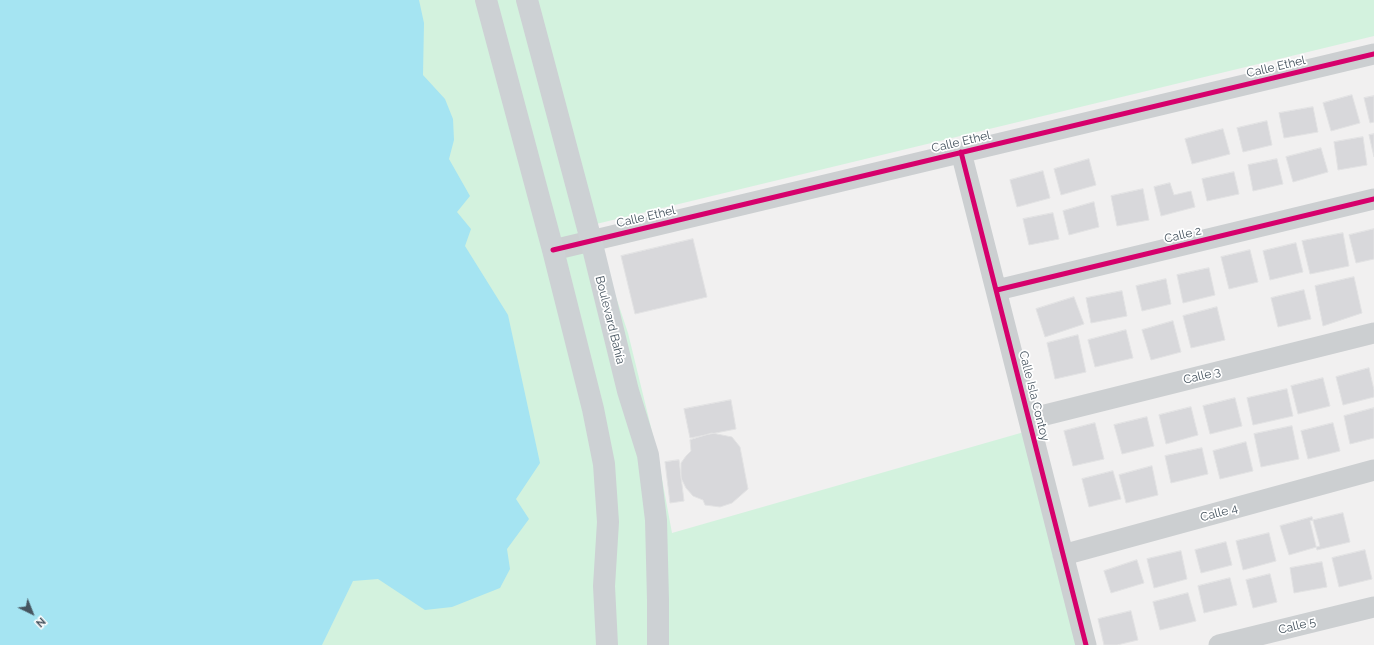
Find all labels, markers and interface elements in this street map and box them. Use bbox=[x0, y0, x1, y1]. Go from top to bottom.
street label: Calle Ethel bbox=[1245, 53, 1307, 81]
street label: Calle Ethel bbox=[930, 128, 992, 156]
street label: Calle Ethel bbox=[615, 203, 677, 231]
street label: Calle 2 bbox=[1163, 223, 1203, 247]
street label: Boulevard Bahía bbox=[592, 274, 628, 366]
street label: Calle Isla Contoy bbox=[1016, 349, 1052, 443]
street label: Calle 3 bbox=[1182, 364, 1222, 388]
street label: Calle 4 bbox=[1199, 501, 1239, 525]
north arrow bbox=[12, 593, 52, 633]
street label: Calle 5 bbox=[1277, 614, 1317, 638]
text: N bbox=[33, 615, 48, 630]

